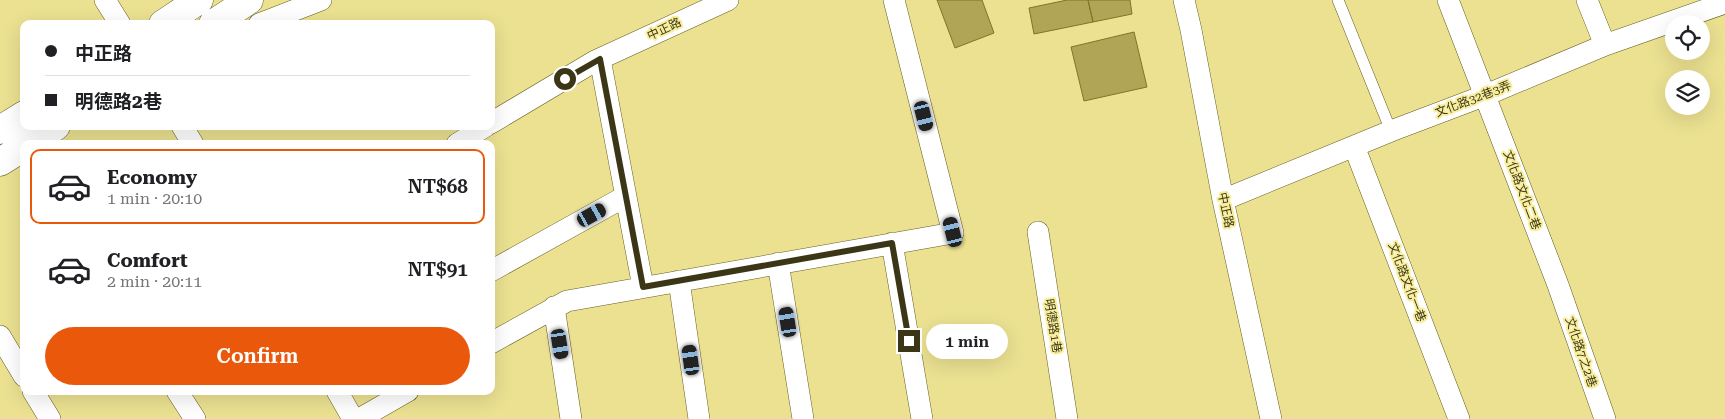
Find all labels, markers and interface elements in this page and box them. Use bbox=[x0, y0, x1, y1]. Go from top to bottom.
street label: 中正路 bbox=[645, 15, 683, 43]
map controls bbox=[1665, 15, 1710, 115]
button: locate bbox=[1665, 15, 1710, 60]
text: 中正路 bbox=[75, 42, 132, 65]
route start bbox=[554, 68, 576, 90]
button: layers bbox=[1665, 70, 1710, 115]
street label: 文化路32巷3弄 bbox=[1433, 78, 1513, 120]
text: 明德路2巷 bbox=[75, 90, 162, 113]
car bbox=[913, 100, 934, 132]
street label: 文化路文化二巷 bbox=[1500, 148, 1544, 232]
icon: car bbox=[47, 164, 92, 209]
text: Economy bbox=[107, 166, 197, 189]
text: NT$68 bbox=[408, 175, 468, 198]
text: 1 min · 20:10 bbox=[107, 189, 202, 208]
street label: 中正路 bbox=[1215, 191, 1237, 229]
car bbox=[575, 201, 608, 229]
car bbox=[942, 216, 963, 248]
street label: 文化路文化一巷 bbox=[1385, 240, 1429, 324]
icon: car bbox=[47, 247, 92, 292]
text: Comfort bbox=[107, 249, 188, 272]
text: NT$91 bbox=[408, 258, 468, 281]
text: 2 min · 20:11 bbox=[107, 272, 202, 291]
street label: 明德路1巷 bbox=[1042, 298, 1064, 354]
car bbox=[778, 306, 797, 338]
street label: 文化路7之2巷 bbox=[1562, 315, 1600, 389]
callout: 1 min bbox=[926, 324, 1009, 358]
button: Confirm bbox=[45, 327, 470, 385]
car bbox=[550, 328, 569, 360]
route end bbox=[898, 330, 920, 352]
text: 1 min bbox=[945, 332, 989, 351]
car bbox=[681, 344, 700, 376]

